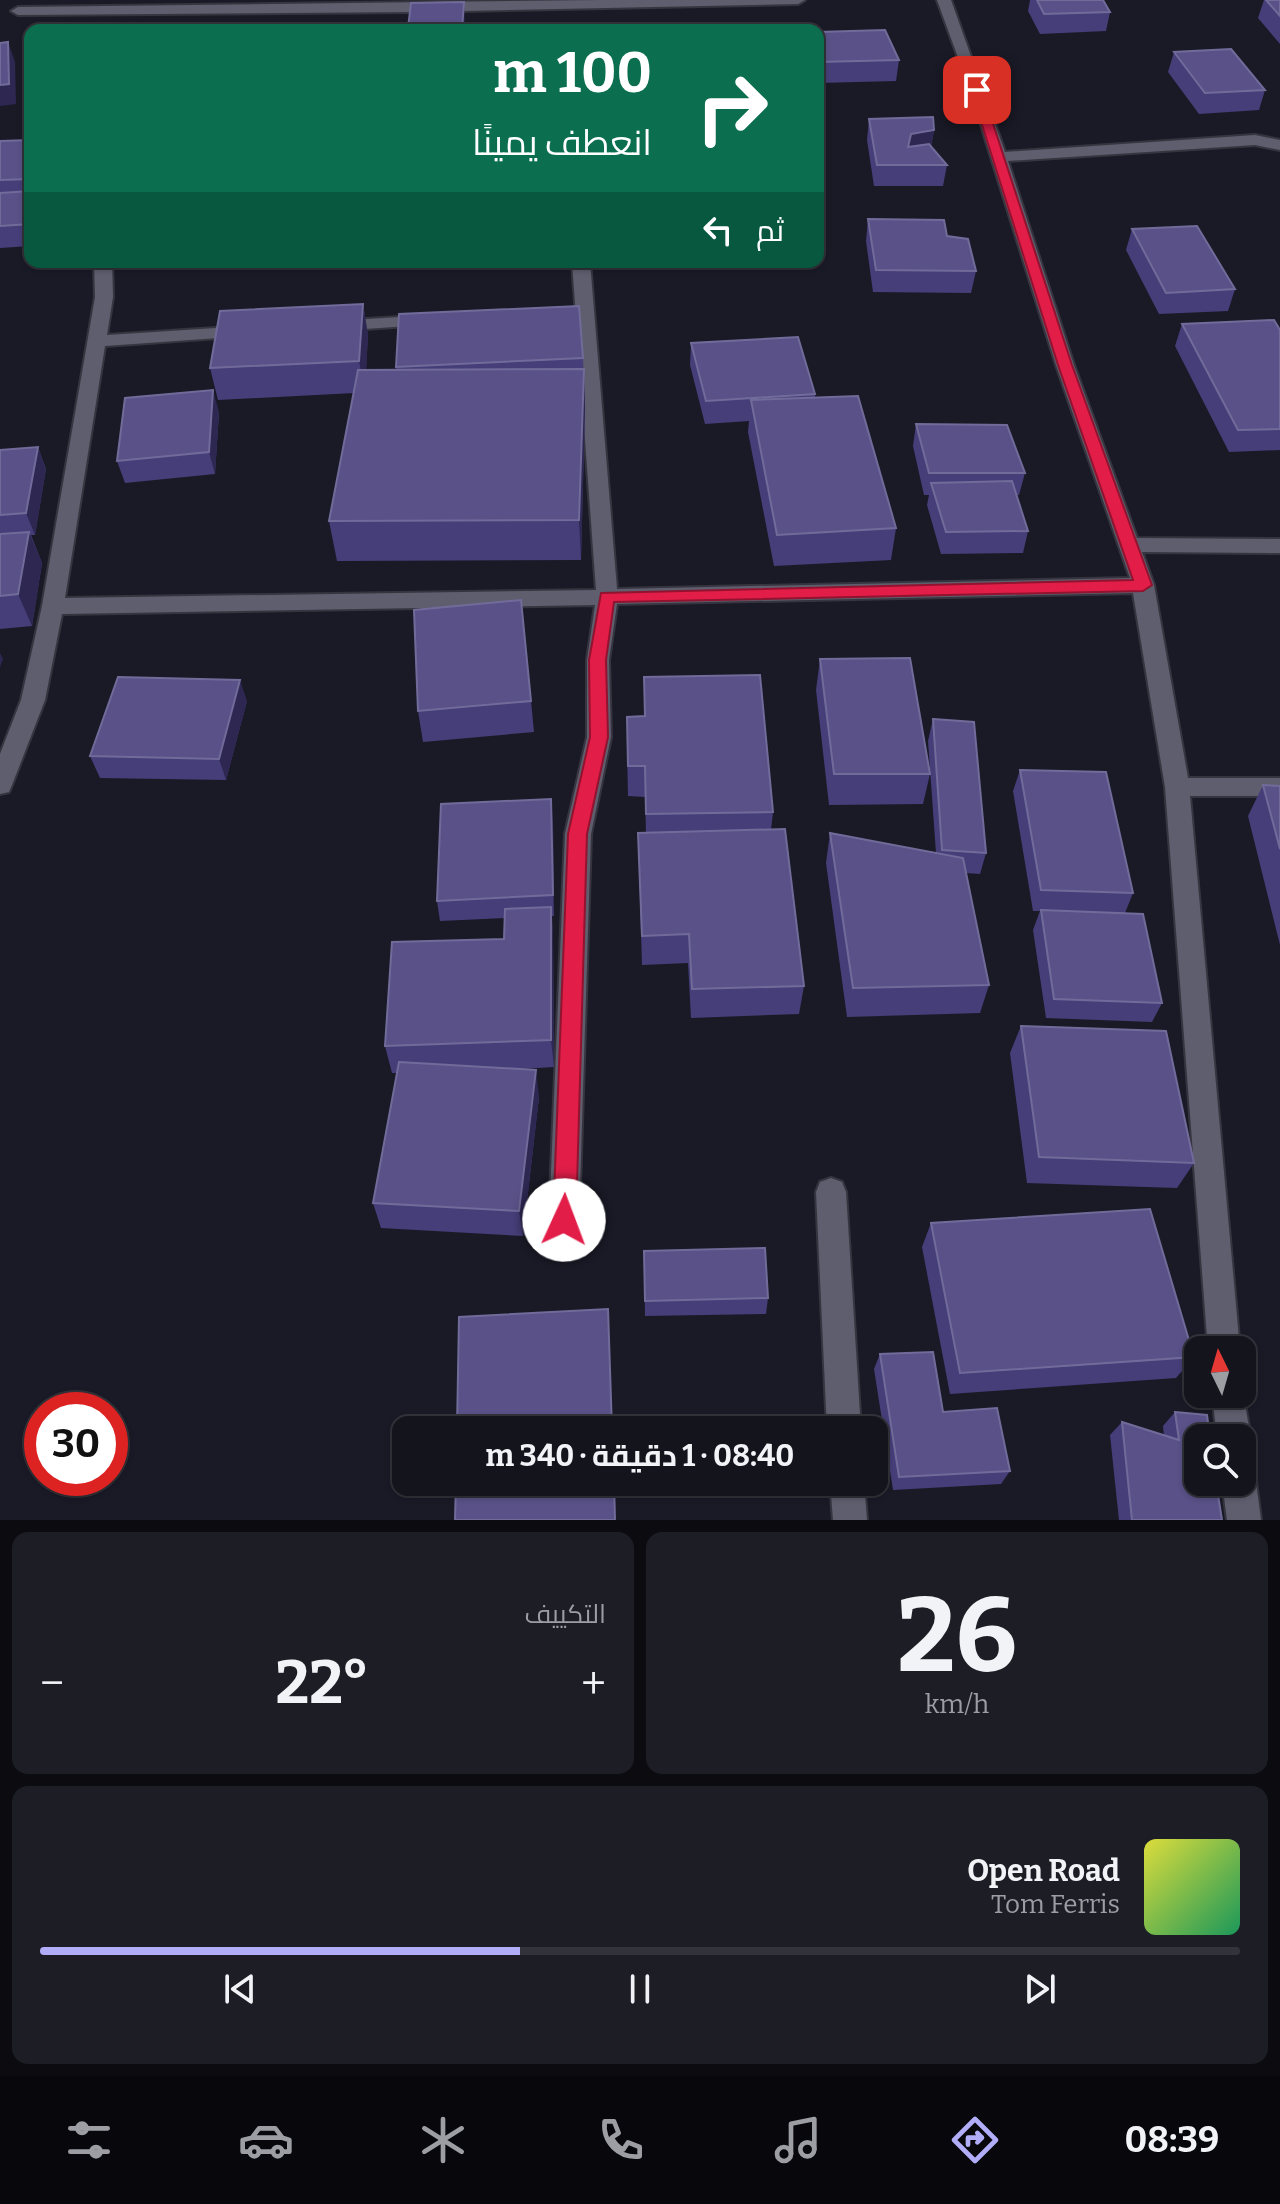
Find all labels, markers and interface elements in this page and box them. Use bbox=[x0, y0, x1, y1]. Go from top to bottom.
text: 100 m bbox=[493, 40, 652, 107]
icon: right bbox=[680, 56, 784, 160]
pin bbox=[943, 56, 1011, 124]
icon: arrive bbox=[955, 68, 999, 112]
text: انعطف يمينًا bbox=[472, 121, 652, 165]
icon: left bbox=[696, 208, 740, 252]
text: ثم bbox=[756, 213, 784, 249]
position arrow bbox=[522, 1178, 606, 1262]
north arrow bbox=[1184, 1336, 1256, 1408]
map controls bbox=[1184, 1336, 1256, 1496]
speed limit sign: 30 bbox=[24, 1392, 128, 1496]
button: search bbox=[1184, 1424, 1256, 1496]
text: 08:40 · 1 دقيقة · 340 m bbox=[486, 1438, 794, 1474]
text: 26 bbox=[897, 1574, 1017, 1699]
text: التكييف bbox=[524, 1599, 606, 1630]
text: 22° bbox=[276, 1647, 370, 1719]
text: − bbox=[40, 1657, 64, 1710]
text: + bbox=[581, 1657, 606, 1710]
text: km/h bbox=[925, 1689, 989, 1720]
text: Open Road bbox=[967, 1853, 1120, 1889]
text: Tom Ferris bbox=[991, 1889, 1120, 1920]
icon: previous bbox=[218, 1967, 262, 2011]
icon: pause bbox=[618, 1967, 662, 2011]
icon: next bbox=[1018, 1967, 1062, 2011]
icon: filters bbox=[61, 2112, 117, 2168]
icon: car bbox=[238, 2112, 294, 2168]
icon: climate bbox=[415, 2112, 471, 2168]
icon: phone bbox=[593, 2112, 649, 2168]
icon: music bbox=[770, 2112, 826, 2168]
icon: directions bbox=[947, 2112, 1003, 2168]
text: 08:39 bbox=[1124, 2118, 1219, 2162]

